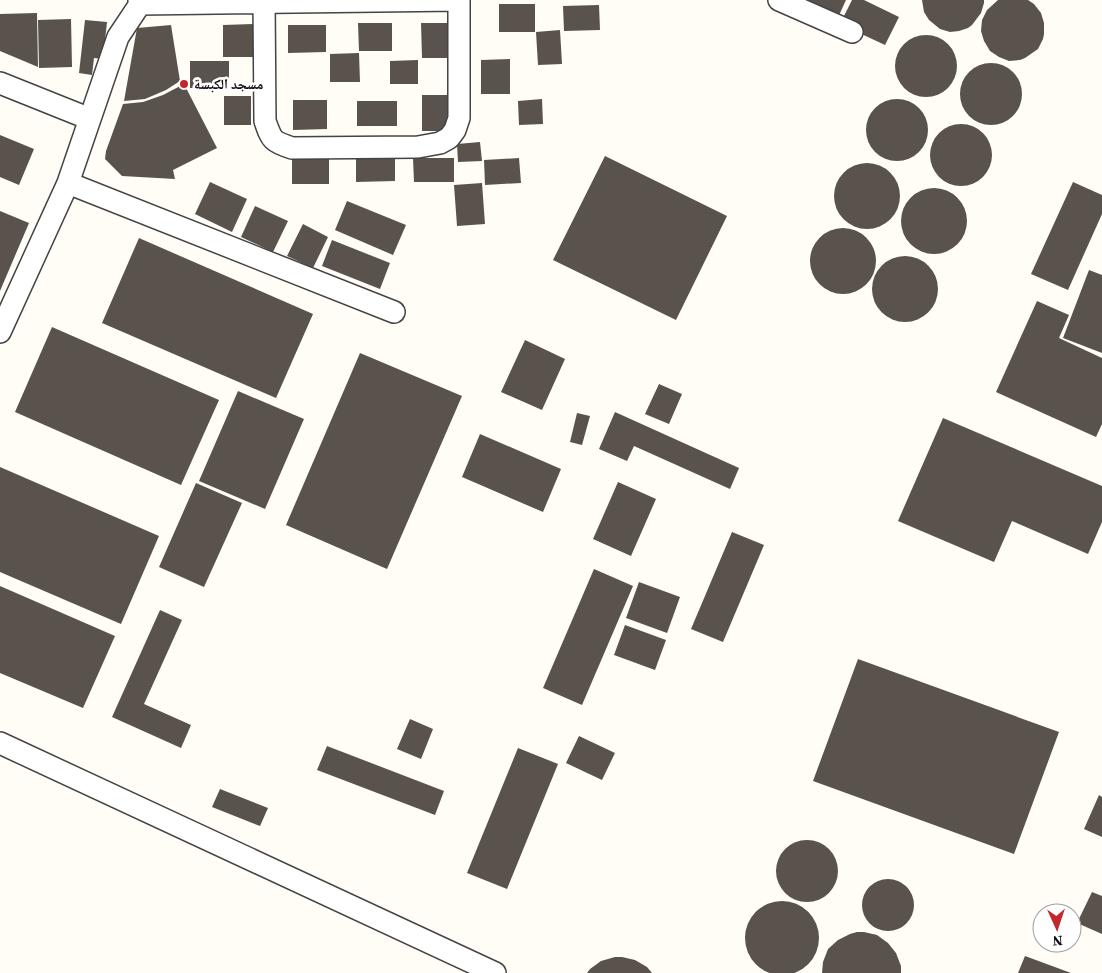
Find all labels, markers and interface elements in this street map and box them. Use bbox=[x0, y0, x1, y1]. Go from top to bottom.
place label: مسجد الكبسة bbox=[194, 74, 263, 94]
marker: مسجد الكبسة bbox=[178, 78, 190, 90]
north arrow bbox=[1032, 903, 1082, 953]
text: N bbox=[1052, 931, 1063, 951]

